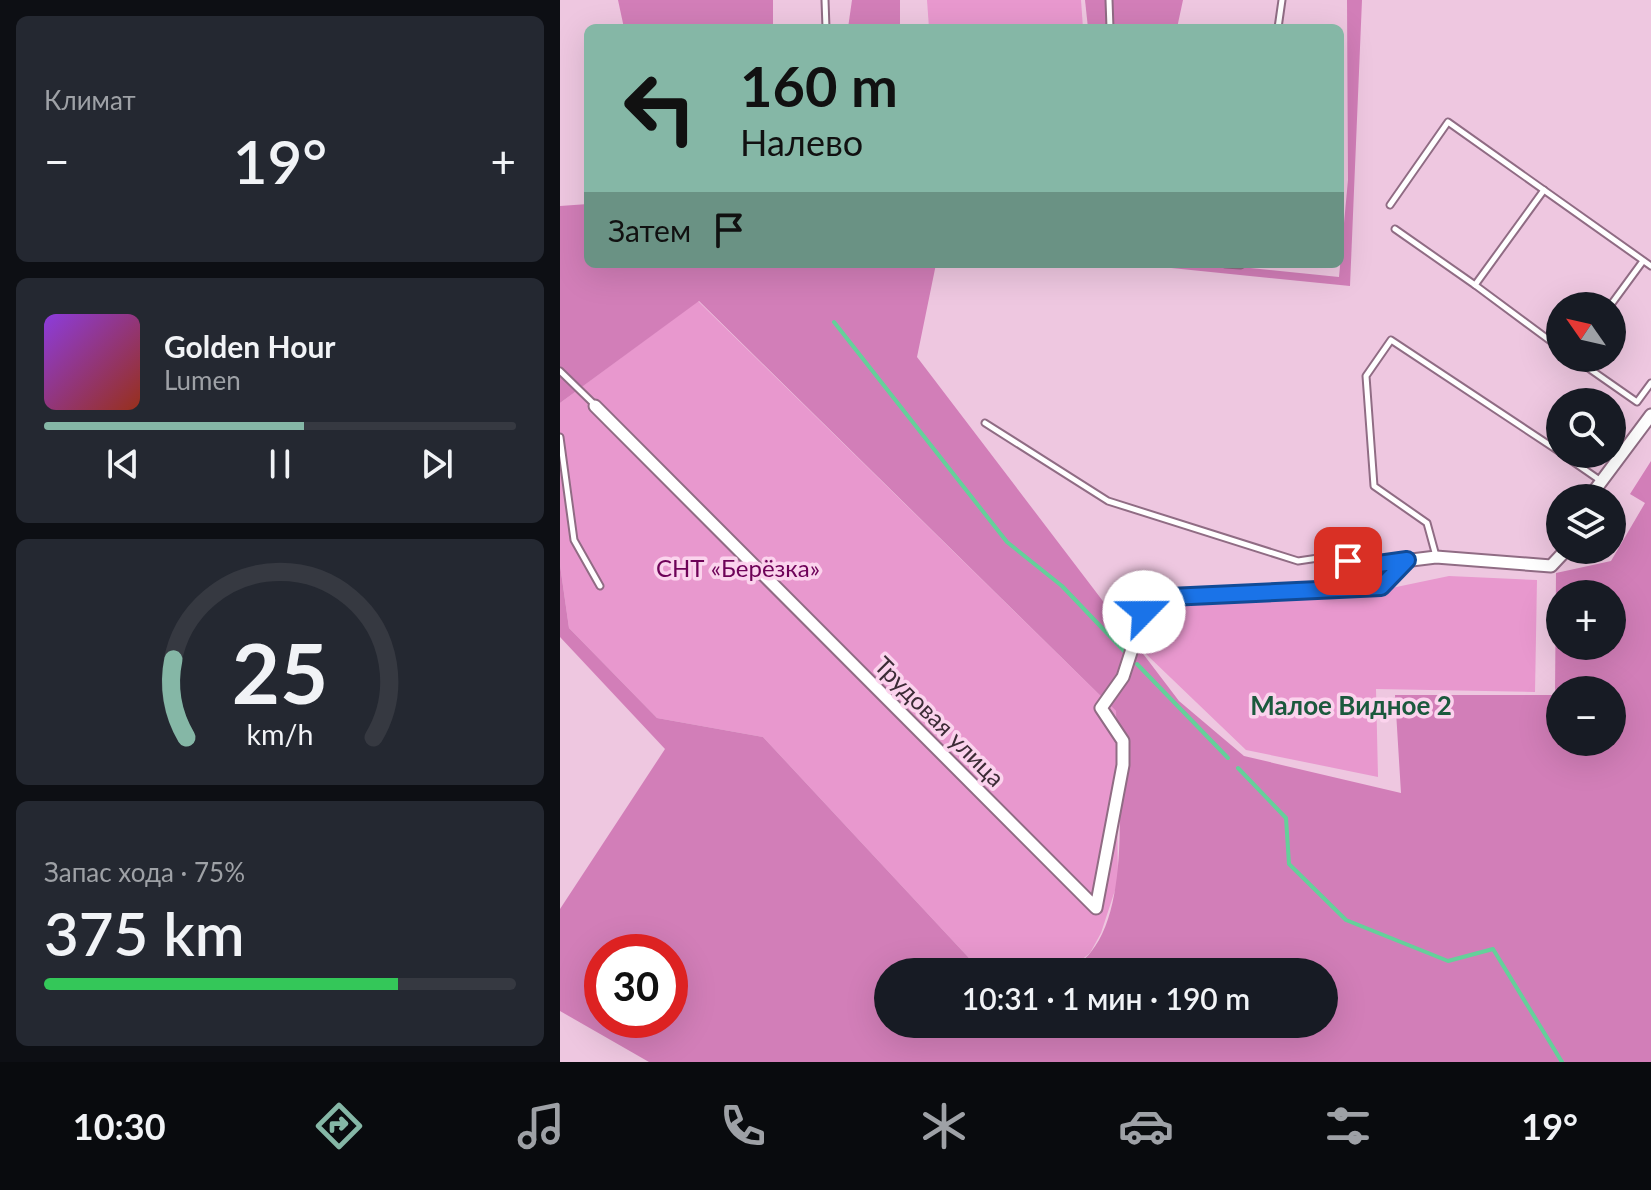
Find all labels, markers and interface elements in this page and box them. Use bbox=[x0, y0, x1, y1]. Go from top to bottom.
text: 160 m bbox=[740, 52, 898, 119]
icon: left bbox=[608, 56, 712, 160]
text: Климат bbox=[44, 84, 136, 116]
text: Налево bbox=[740, 120, 863, 164]
text: 19° bbox=[233, 125, 327, 197]
text: − bbox=[44, 135, 70, 187]
text: + bbox=[490, 135, 516, 187]
icon: arrive bbox=[707, 208, 751, 252]
text: Затем bbox=[608, 212, 691, 248]
north arrow bbox=[1546, 292, 1626, 372]
map controls bbox=[1546, 292, 1626, 756]
text: Golden Hour bbox=[164, 328, 336, 364]
text: Lumen bbox=[164, 364, 241, 396]
button: search bbox=[1546, 388, 1626, 468]
icon: previous bbox=[101, 442, 145, 486]
icon: pause bbox=[258, 442, 302, 486]
icon: next bbox=[415, 442, 459, 486]
button: layers bbox=[1546, 484, 1626, 564]
pin bbox=[1314, 527, 1382, 595]
icon: arrive bbox=[1326, 539, 1370, 583]
park label: СНТ «Берёзка» bbox=[656, 553, 820, 582]
position arrow bbox=[1102, 570, 1186, 654]
button: + bbox=[1546, 580, 1626, 660]
text: 25 bbox=[232, 621, 328, 721]
street label: Трудовая улица bbox=[869, 650, 1011, 792]
button: − bbox=[1546, 676, 1626, 756]
district label: Малое Видное 2 bbox=[1250, 689, 1452, 721]
text: km/h bbox=[247, 717, 313, 751]
text: Запас хода · 75% bbox=[44, 856, 245, 888]
text: 375 km bbox=[44, 897, 245, 969]
speed limit sign: 30 bbox=[584, 934, 688, 1038]
text: 10:31 · 1 мин · 190 m bbox=[962, 980, 1250, 1016]
icon: directions bbox=[311, 1098, 367, 1154]
icon: music bbox=[513, 1098, 569, 1154]
icon: phone bbox=[715, 1098, 771, 1154]
icon: climate bbox=[916, 1098, 972, 1154]
icon: car bbox=[1118, 1098, 1174, 1154]
icon: filters bbox=[1320, 1098, 1376, 1154]
text: 10:30 bbox=[73, 1104, 166, 1148]
text: 19° bbox=[1521, 1104, 1578, 1148]

